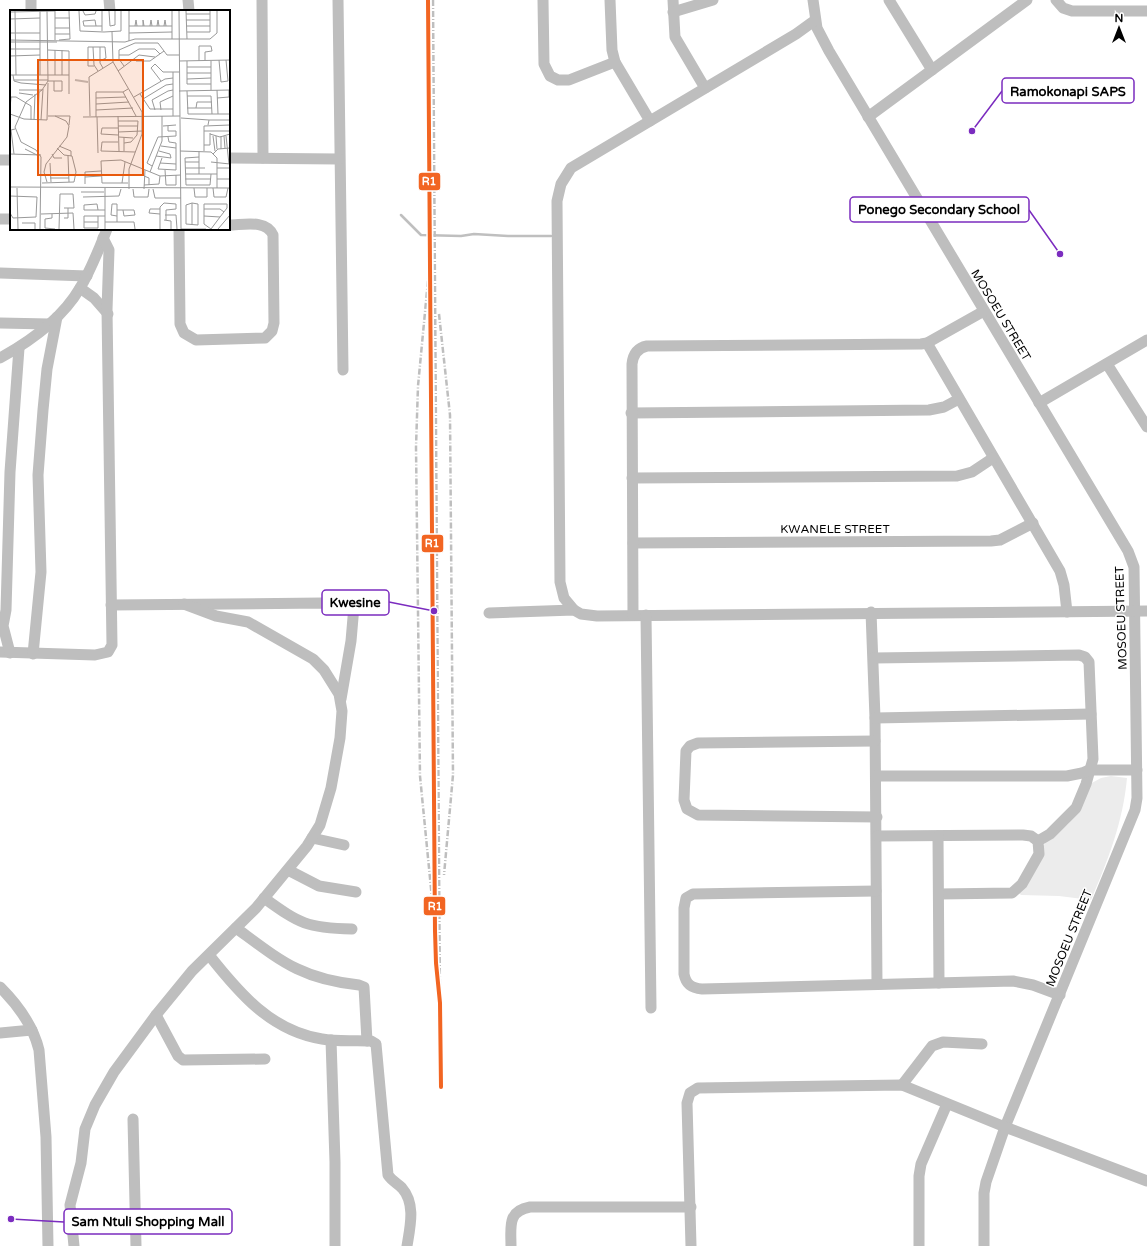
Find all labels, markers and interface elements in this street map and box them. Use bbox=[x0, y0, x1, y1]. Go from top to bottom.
north arrow bbox=[1099, 8, 1139, 48]
inset map bbox=[10, 10, 230, 230]
text: N bbox=[1115, 12, 1123, 25]
callout: Ramokonapi SAPS bbox=[1002, 78, 1134, 103]
text: Ramokonapi SAPS bbox=[1010, 84, 1126, 100]
line badge: R1 bbox=[418, 172, 441, 191]
text: R1 bbox=[422, 175, 436, 188]
callout: Ponego Secondary School bbox=[850, 197, 1029, 222]
text: Ponego Secondary School bbox=[858, 202, 1020, 218]
street label: MOSOEU STREET bbox=[968, 267, 1034, 364]
street label: KWANELE STREET bbox=[780, 522, 890, 536]
line badge: R1 bbox=[421, 534, 444, 553]
text: R1 bbox=[425, 537, 439, 550]
street label: MOSOEU STREET bbox=[1112, 565, 1130, 670]
callout: Kwesine bbox=[322, 590, 389, 615]
text: Kwesine bbox=[329, 595, 381, 611]
street label: MOSOEU STREET bbox=[1043, 887, 1095, 989]
line badge: R1 bbox=[423, 896, 446, 916]
text: R1 bbox=[428, 900, 442, 913]
callout: Sam Ntuli Shopping Mall bbox=[64, 1209, 232, 1234]
text: Sam Ntuli Shopping Mall bbox=[72, 1214, 224, 1230]

